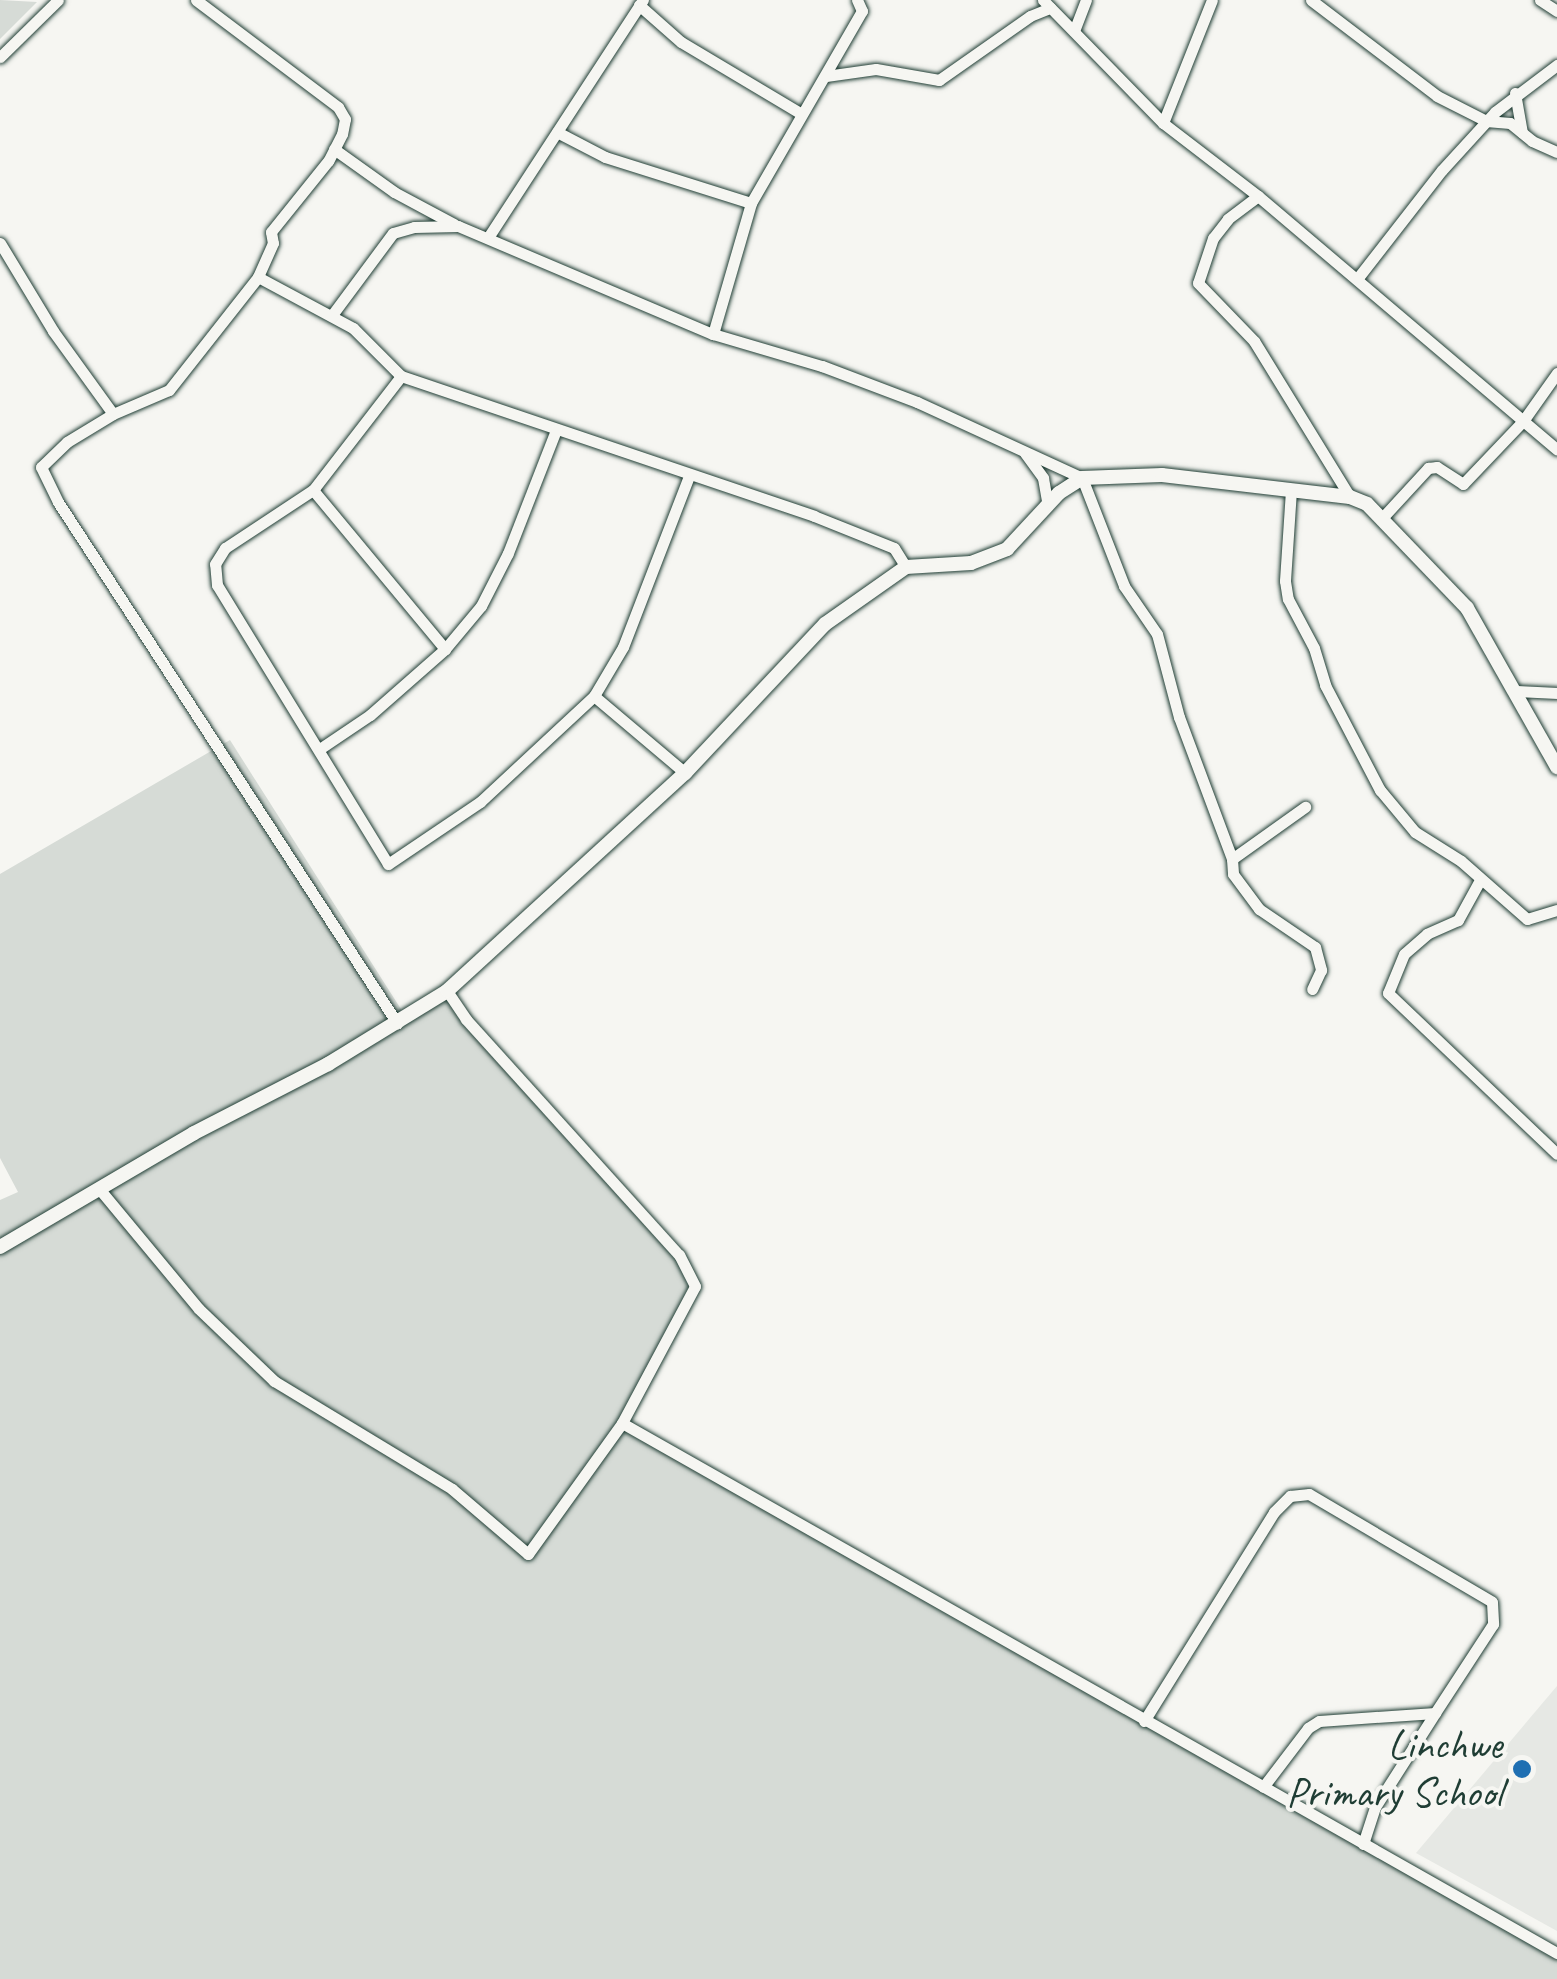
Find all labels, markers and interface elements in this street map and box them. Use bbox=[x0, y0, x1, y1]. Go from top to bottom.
place label: Linchwe Primary School bbox=[1287, 1720, 1502, 1818]
marker: Linchwe Primary School bbox=[1511, 1758, 1533, 1780]

